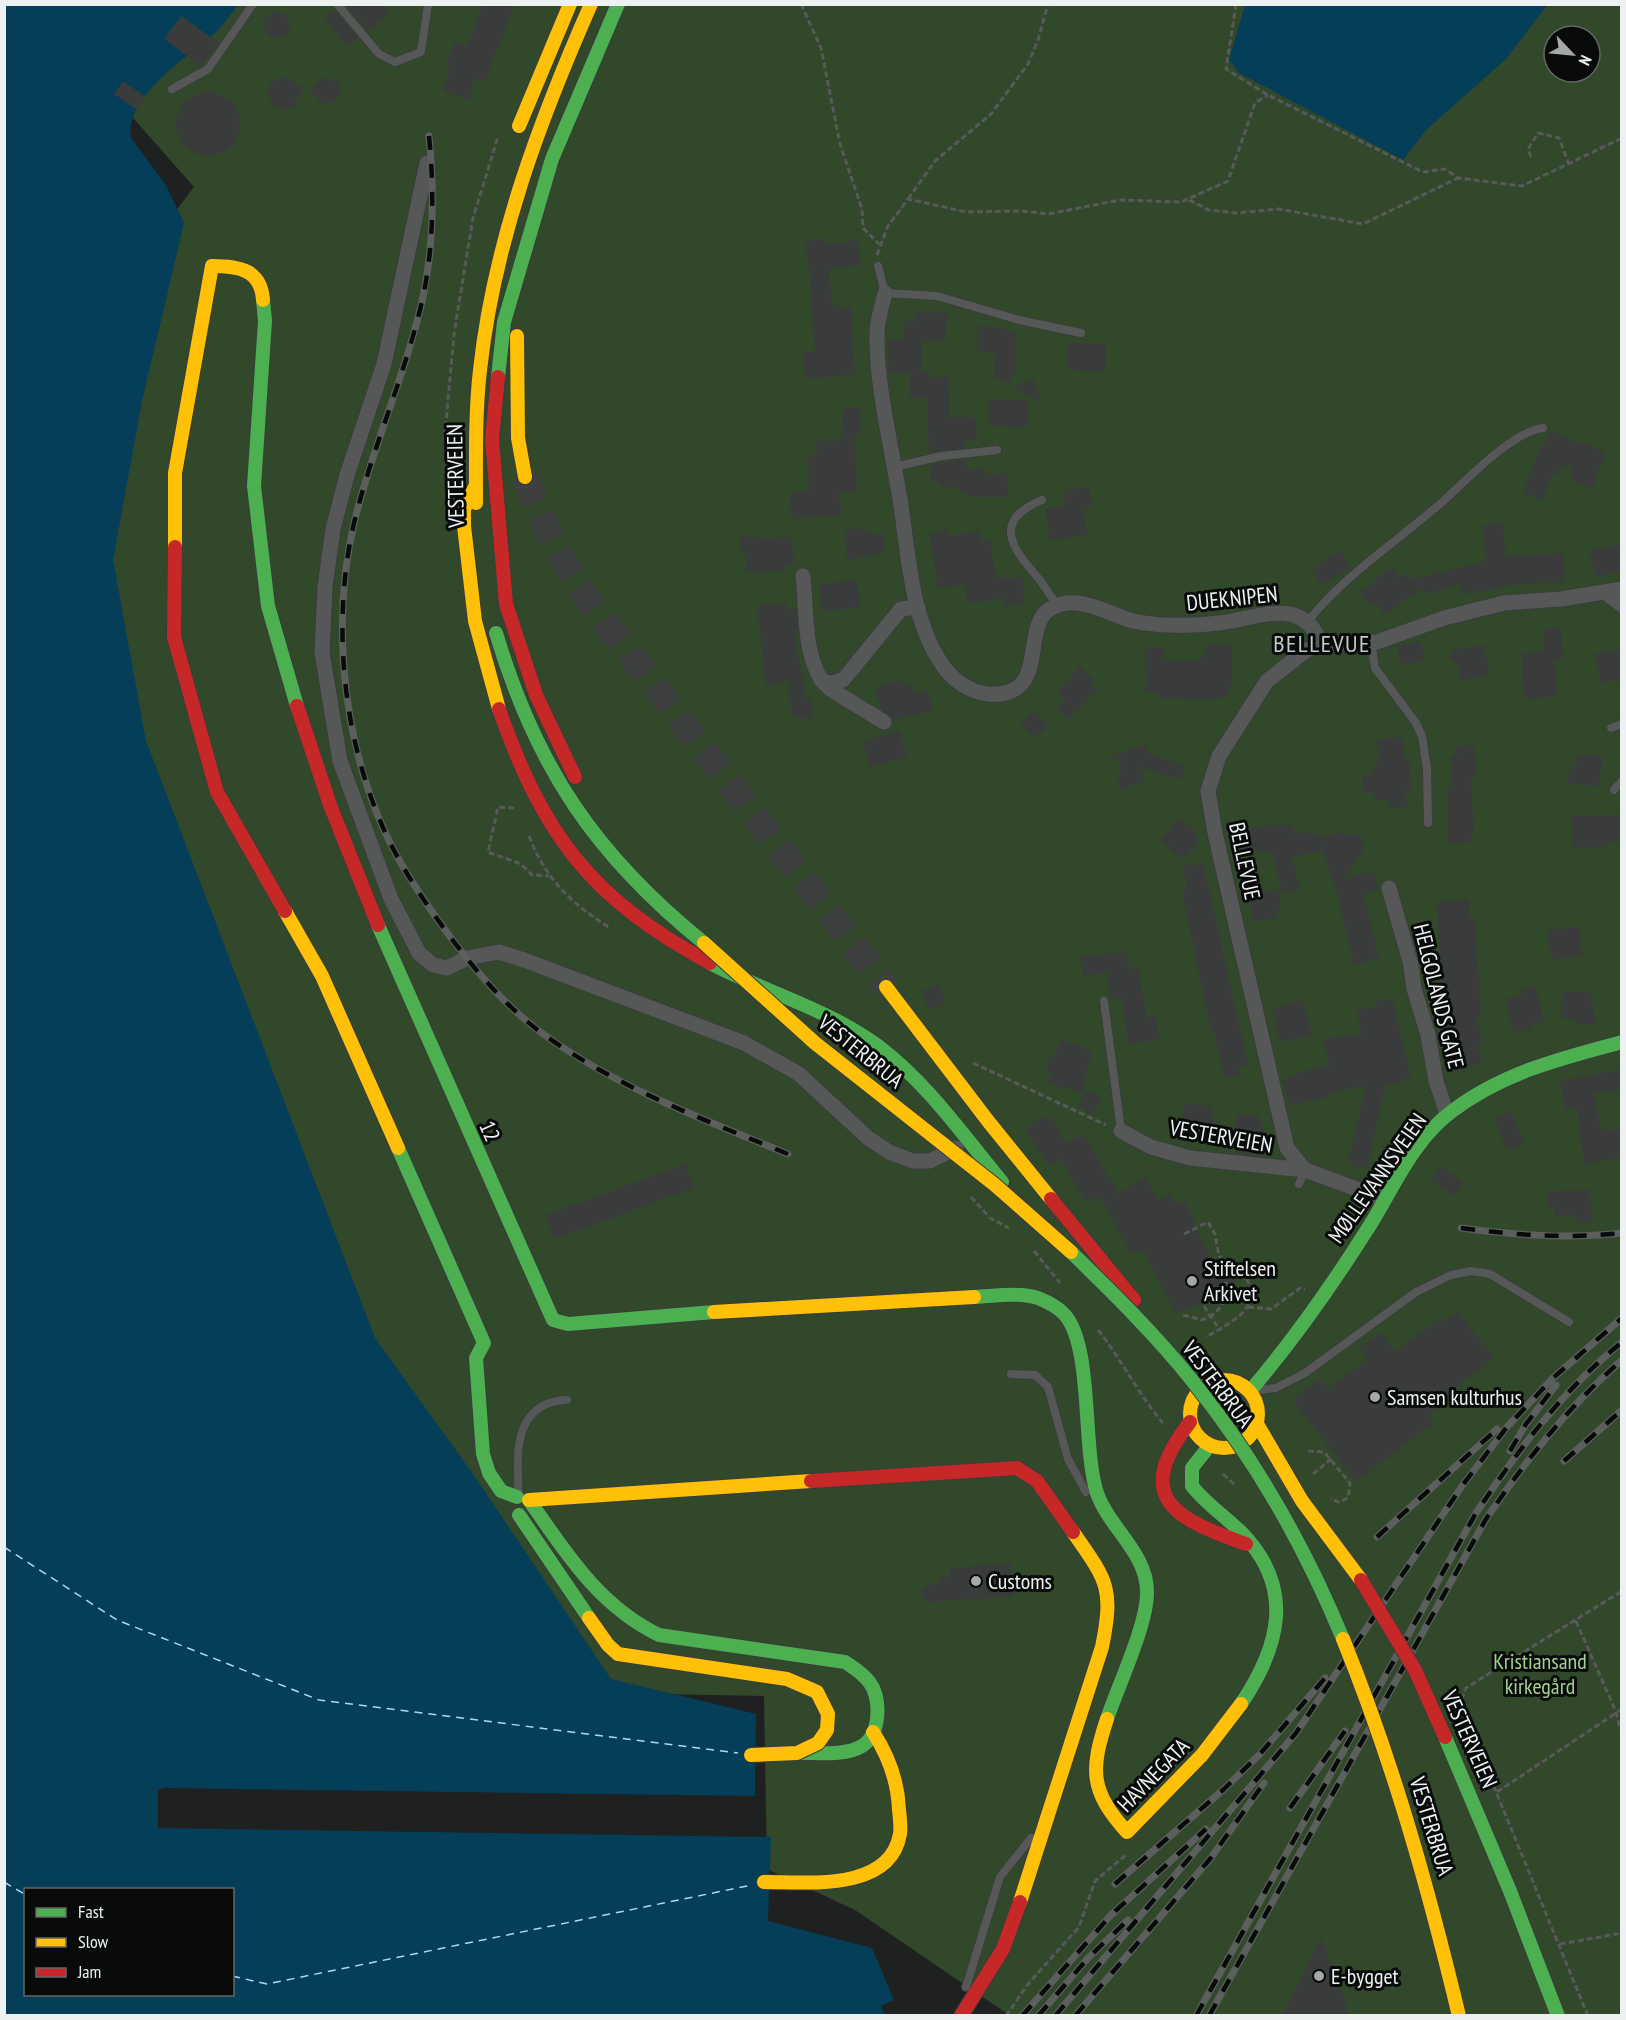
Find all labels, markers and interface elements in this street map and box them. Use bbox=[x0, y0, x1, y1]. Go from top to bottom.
north arrow bbox=[1542, 24, 1602, 84]
text: N bbox=[1575, 52, 1596, 69]
street label: VESTERVEIEN bbox=[440, 424, 470, 529]
street label: DUEKNIPEN bbox=[1185, 579, 1279, 617]
district label: BELLEVUE bbox=[1273, 628, 1371, 659]
street label: BELLEVUE bbox=[1223, 820, 1267, 902]
street label: HELGOLANDS GATE bbox=[1407, 921, 1471, 1071]
street label: VESTERBRUA bbox=[812, 1007, 910, 1094]
street label: MØLLEVANNSVEIEN bbox=[1322, 1107, 1432, 1249]
street label: VESTERVEIEN bbox=[1166, 1113, 1275, 1159]
street label: 12 bbox=[473, 1116, 507, 1146]
place label: Stiftelsen Arkivet bbox=[1204, 1254, 1276, 1307]
marker: Stiftelsen Arkivet bbox=[1185, 1274, 1199, 1288]
street label: VESTERBRUA bbox=[1176, 1334, 1260, 1433]
place label: Samsen kulturhus bbox=[1387, 1383, 1522, 1411]
marker: Samsen kulturhus bbox=[1368, 1390, 1382, 1404]
place label: Customs bbox=[988, 1567, 1052, 1595]
marker: Customs bbox=[969, 1574, 983, 1588]
park label: Kristiansand kirkegård bbox=[1493, 1647, 1587, 1700]
street label: VESTERVEIEN bbox=[1436, 1685, 1504, 1792]
street label: HAVNEGATA bbox=[1111, 1732, 1195, 1818]
street label: VESTERBRUA bbox=[1403, 1772, 1460, 1879]
legend bbox=[24, 1888, 234, 1996]
text: Fast bbox=[78, 1900, 104, 1923]
text: Slow bbox=[78, 1930, 109, 1953]
text: Jam bbox=[77, 1960, 101, 1983]
place label: E-bygget bbox=[1331, 1962, 1399, 1990]
marker: E-bygget bbox=[1312, 1969, 1326, 1983]

